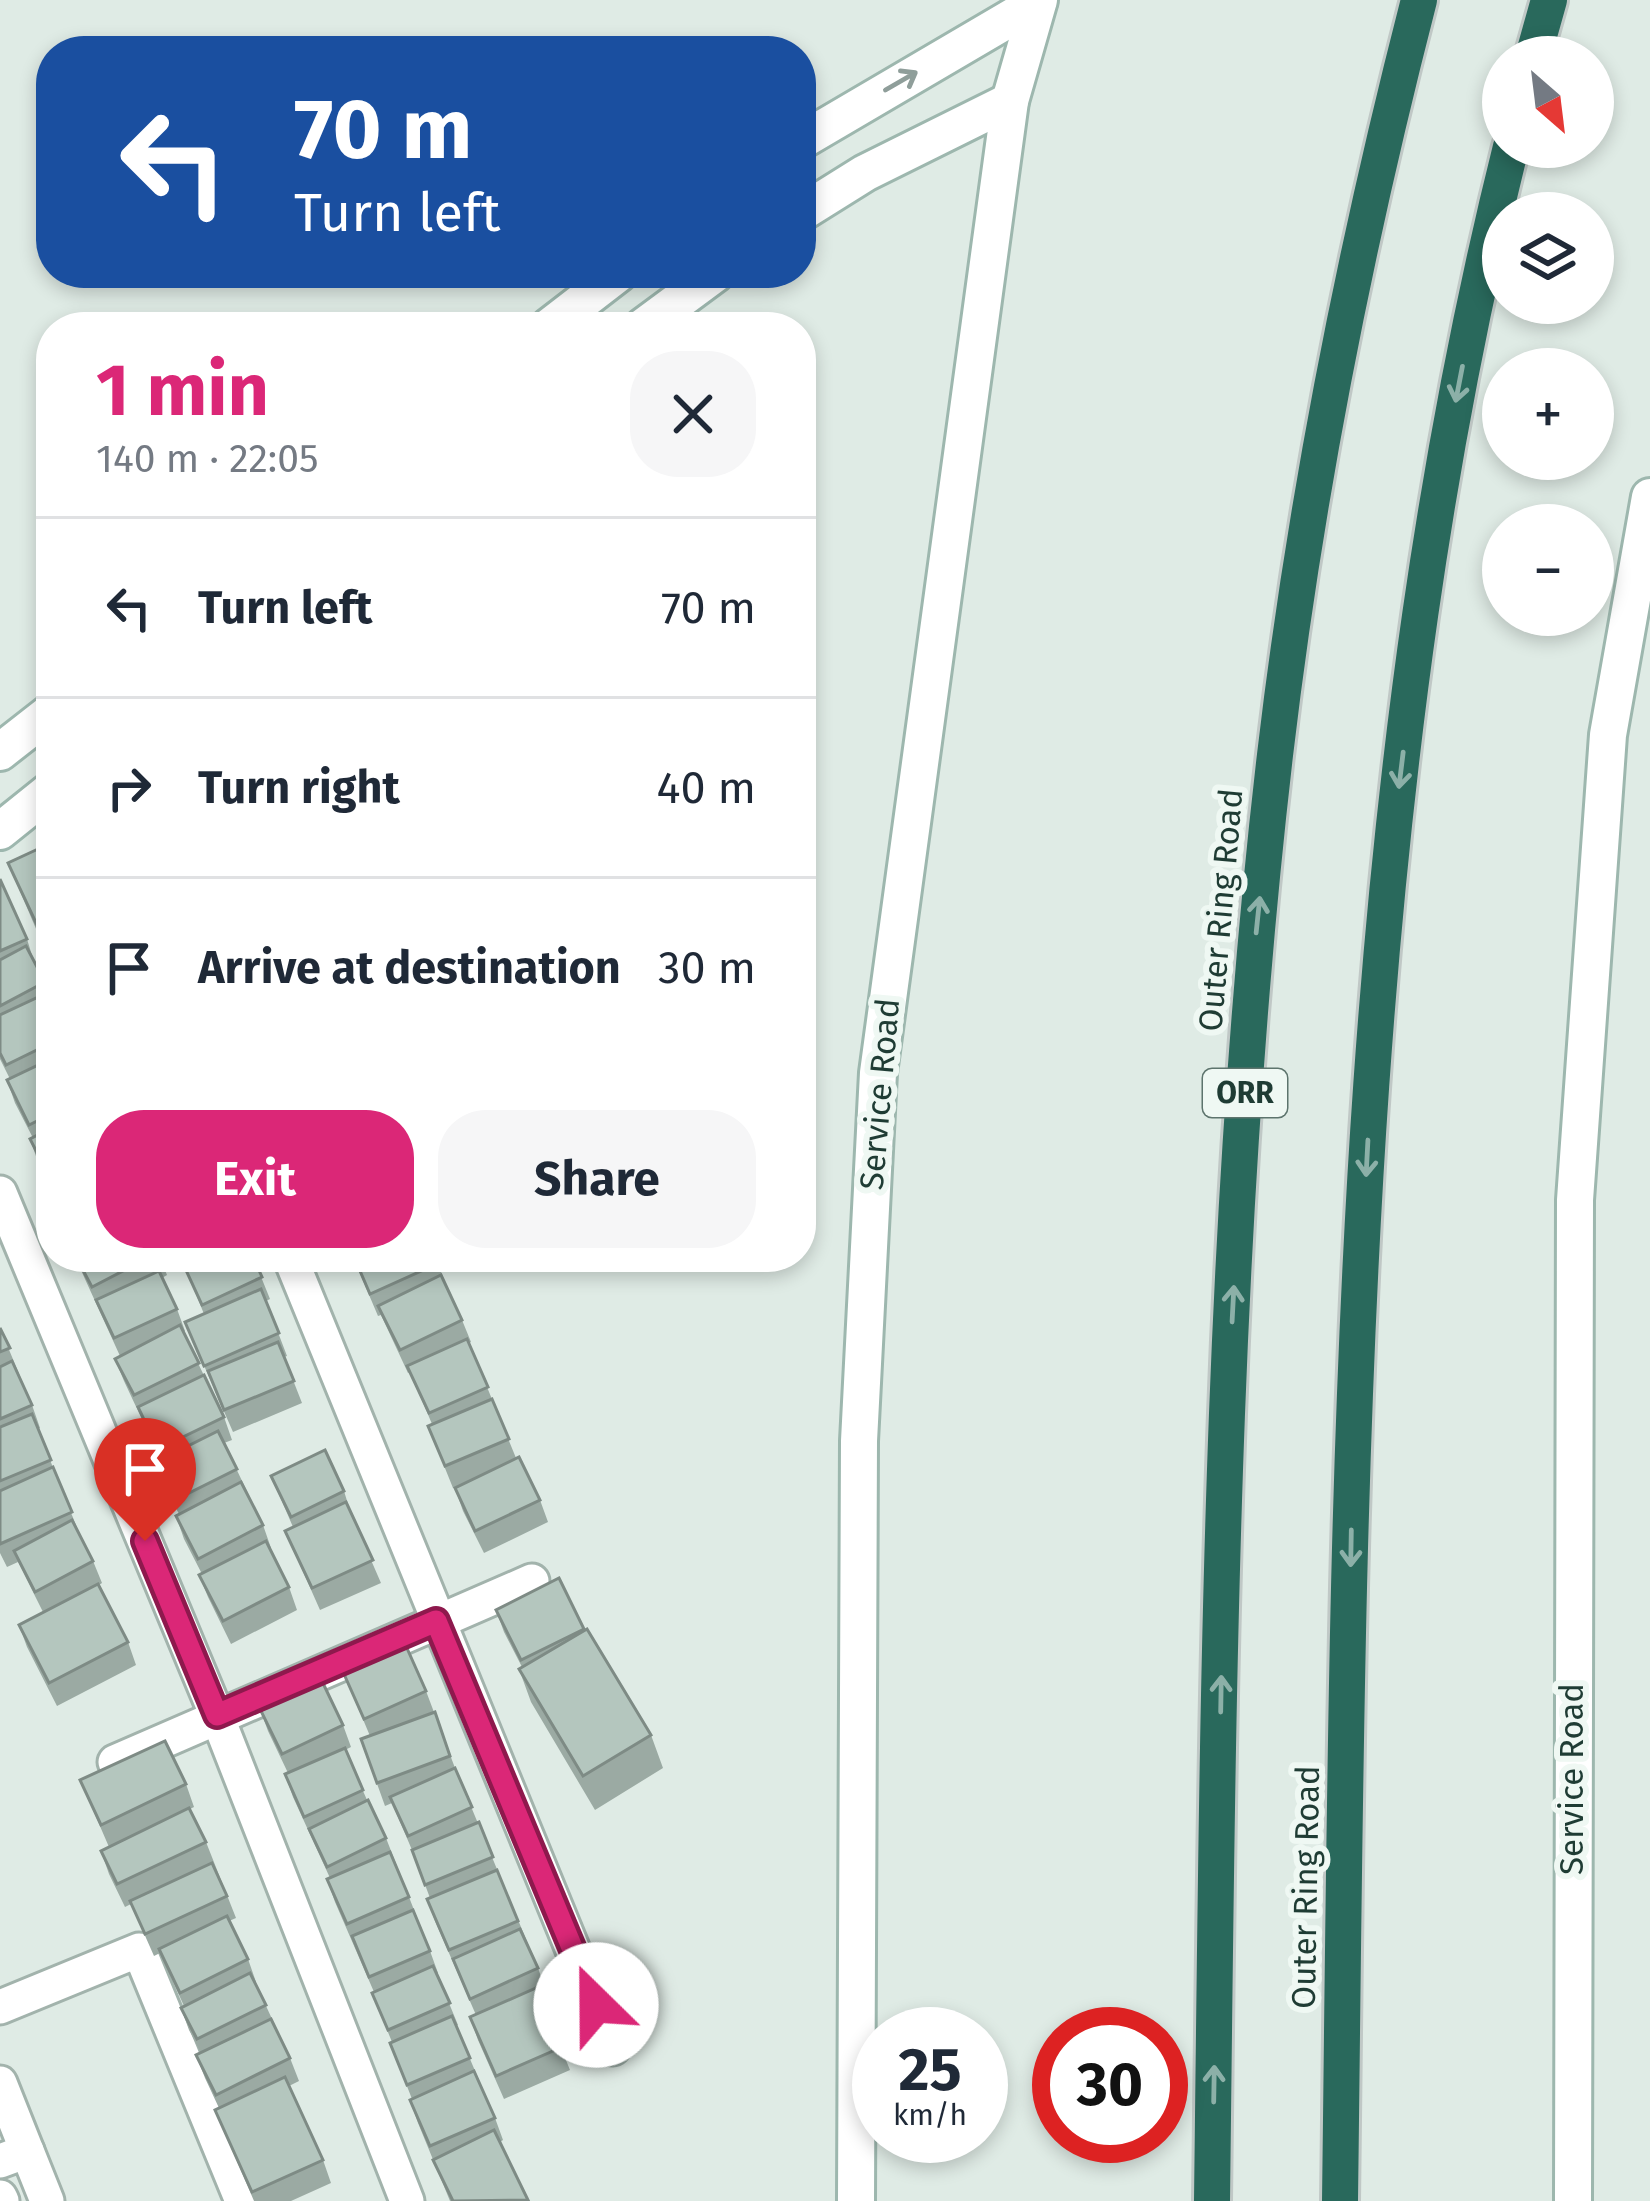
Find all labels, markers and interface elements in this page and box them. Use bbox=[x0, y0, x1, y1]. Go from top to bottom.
north arrow bbox=[1482, 36, 1614, 168]
map controls bbox=[1482, 36, 1614, 636]
one-way arrow bbox=[883, 68, 918, 92]
text: 70 m bbox=[294, 79, 472, 180]
icon: left bbox=[96, 84, 252, 240]
text: Turn left bbox=[294, 181, 501, 245]
button: layers bbox=[1482, 192, 1614, 324]
text: 1 min bbox=[96, 348, 269, 434]
button: + bbox=[1482, 348, 1614, 480]
button: close bbox=[630, 351, 756, 477]
one-way arrow bbox=[1447, 365, 1470, 403]
text: 140 m · 22:05 bbox=[96, 436, 318, 482]
button: − bbox=[1482, 504, 1614, 636]
icon: left bbox=[96, 575, 162, 641]
text: Turn left bbox=[198, 581, 372, 635]
text: 70 m bbox=[661, 581, 756, 635]
one-way arrow bbox=[1389, 750, 1411, 789]
icon: right bbox=[96, 755, 162, 821]
text: Turn right bbox=[198, 761, 400, 815]
text: 40 m bbox=[656, 761, 756, 815]
street label: Outer Ring Road bbox=[1190, 787, 1252, 1033]
one-way arrow bbox=[1247, 896, 1270, 935]
icon: arrive bbox=[96, 935, 162, 1001]
text: Arrive at destination bbox=[198, 941, 621, 995]
text: 30 m bbox=[658, 941, 756, 995]
street label: Service Road bbox=[852, 997, 908, 1191]
road number: ORR bbox=[1203, 1069, 1287, 1117]
button: Exit bbox=[96, 1110, 414, 1248]
button: Share bbox=[438, 1110, 756, 1248]
one-way arrow bbox=[1355, 1138, 1378, 1177]
one-way arrow bbox=[1222, 1285, 1245, 1324]
pin bbox=[94, 1418, 196, 1541]
icon: arrive bbox=[112, 1436, 178, 1502]
one-way arrow bbox=[1340, 1528, 1363, 1567]
one-way arrow bbox=[1209, 1675, 1232, 1714]
street label: Service Road bbox=[1552, 1683, 1592, 1875]
street label: Outer Ring Road bbox=[1284, 1765, 1328, 2009]
position arrow bbox=[533, 1942, 659, 2068]
speed limit sign: 30 bbox=[1032, 2007, 1188, 2163]
text: 25 bbox=[898, 2034, 962, 2106]
one-way arrow bbox=[1202, 2065, 1225, 2104]
text: km/h bbox=[893, 2097, 967, 2133]

